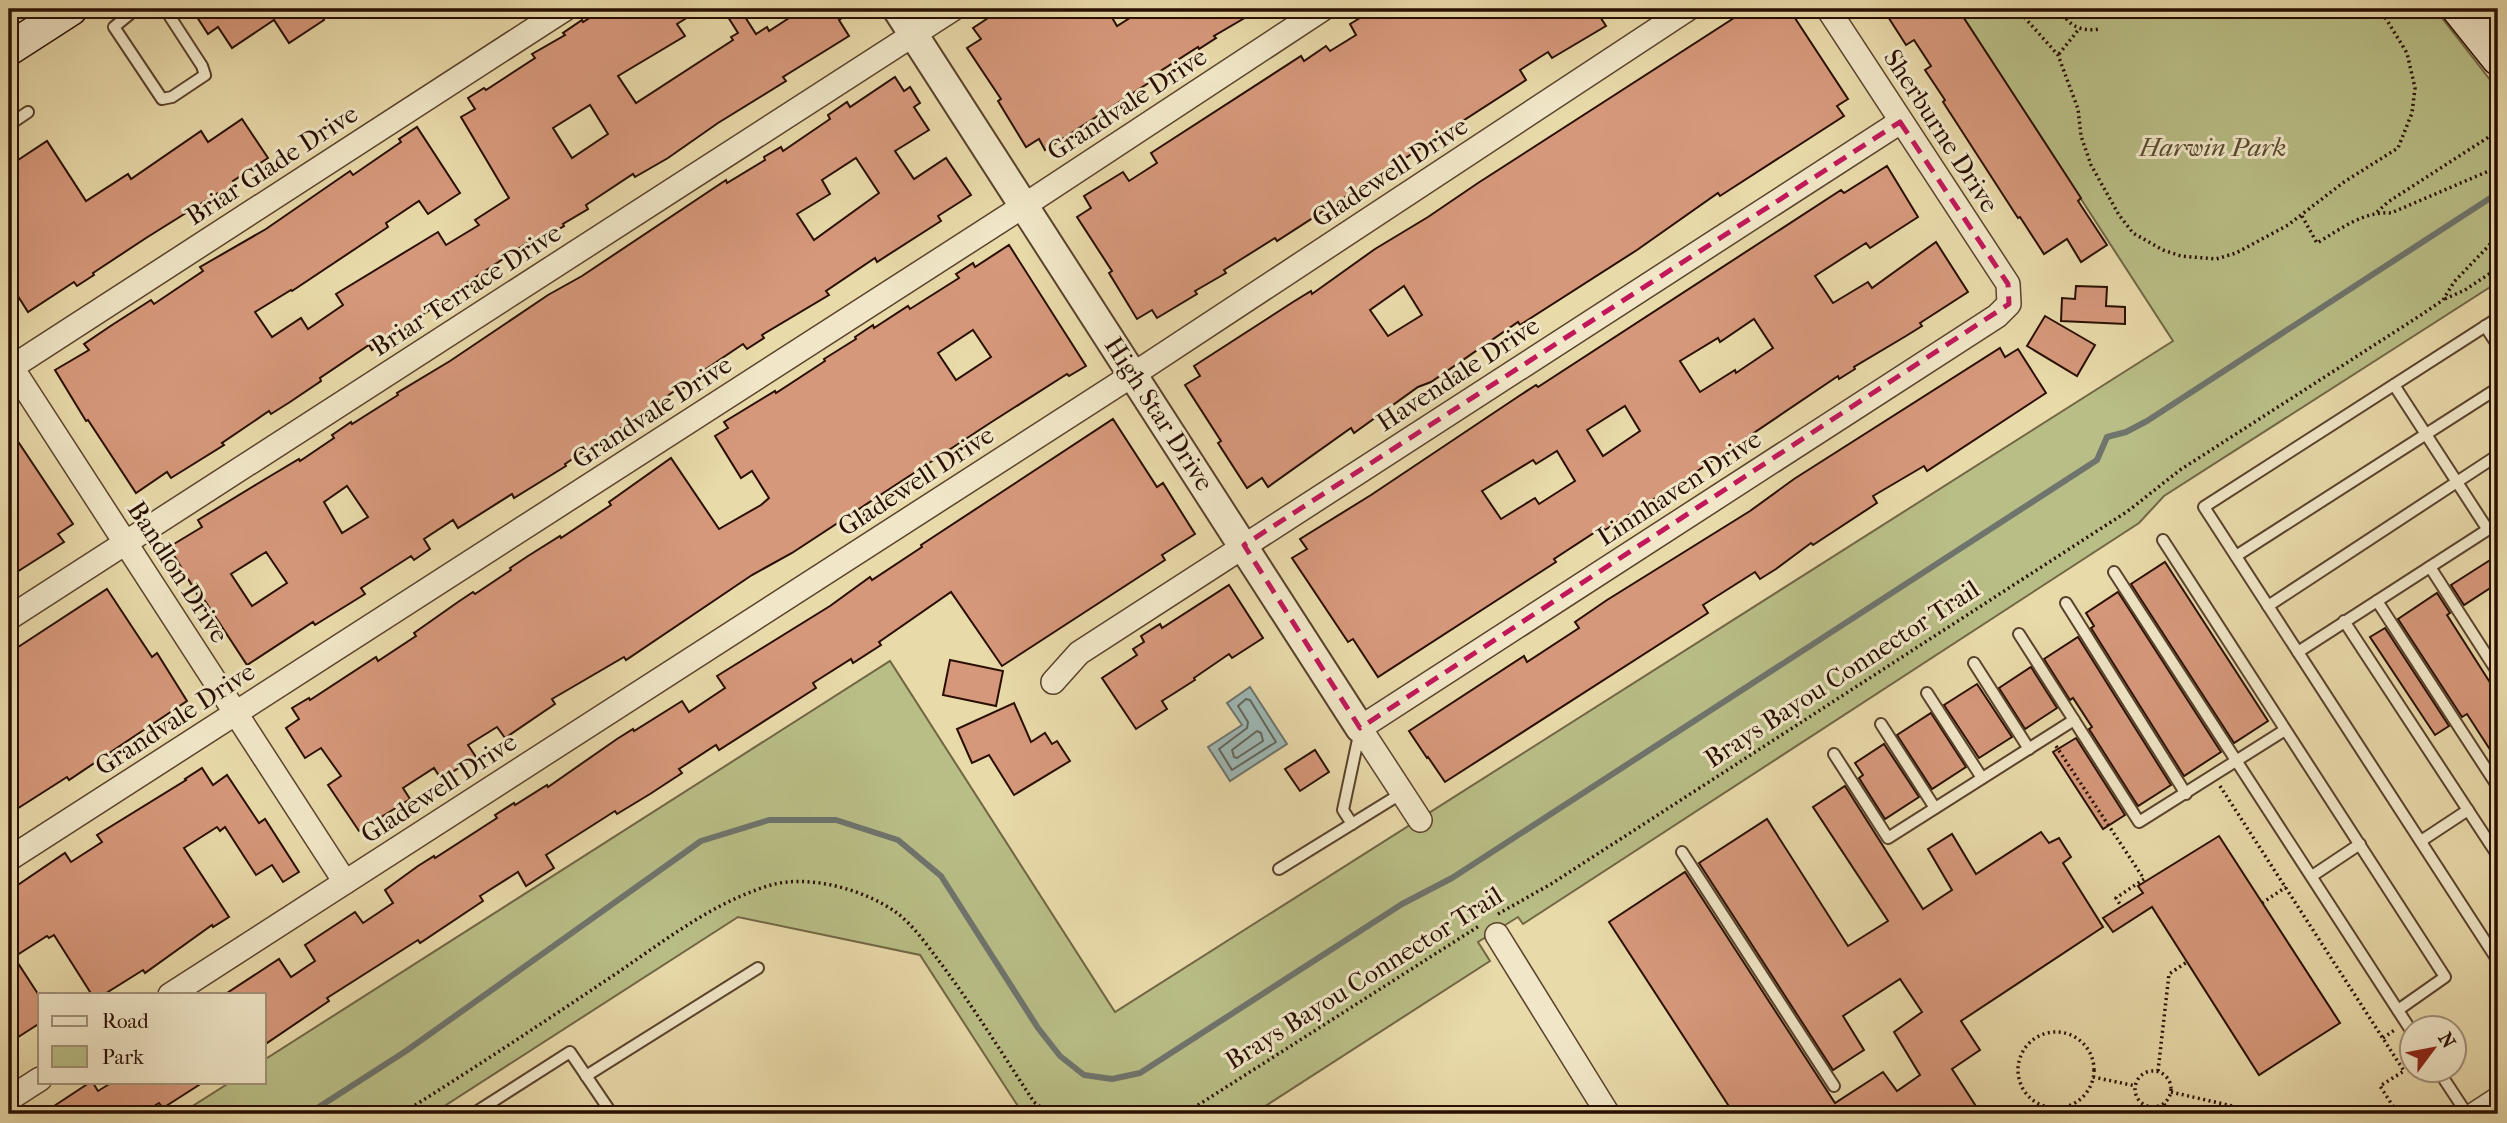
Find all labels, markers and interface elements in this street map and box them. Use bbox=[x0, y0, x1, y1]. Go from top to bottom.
street label: Grandvale Drive bbox=[1041, 41, 1213, 167]
street label: Sherburne Drive bbox=[1877, 44, 2005, 218]
street label: Briar Glade Drive bbox=[181, 98, 364, 232]
street label: Gladewell Drive bbox=[1306, 110, 1474, 234]
park label: Harwin Park bbox=[2139, 132, 2287, 163]
street label: Briar Terrace Drive bbox=[365, 217, 567, 363]
street label: Havendale Drive bbox=[1371, 310, 1545, 438]
street label: High Star Drive bbox=[1098, 331, 1220, 497]
street label: Grandvale Drive bbox=[566, 349, 738, 475]
street label: Gladewell Drive bbox=[832, 419, 1000, 543]
street label: Linnhaven Drive bbox=[1591, 423, 1767, 553]
street label: Bandlon Drive bbox=[121, 496, 235, 649]
street label: Brays Bayou Connector Trail bbox=[1699, 574, 1985, 774]
street label: Grandvale Drive bbox=[89, 656, 261, 782]
street label: Gladewell Drive bbox=[355, 726, 523, 850]
street label: Brays Bayou Connector Trail bbox=[1220, 880, 1508, 1076]
legend bbox=[38, 993, 266, 1084]
text: Road bbox=[102, 1009, 149, 1033]
north arrow bbox=[2398, 1014, 2468, 1084]
text: N bbox=[2433, 1029, 2460, 1053]
text: Park bbox=[102, 1045, 144, 1069]

